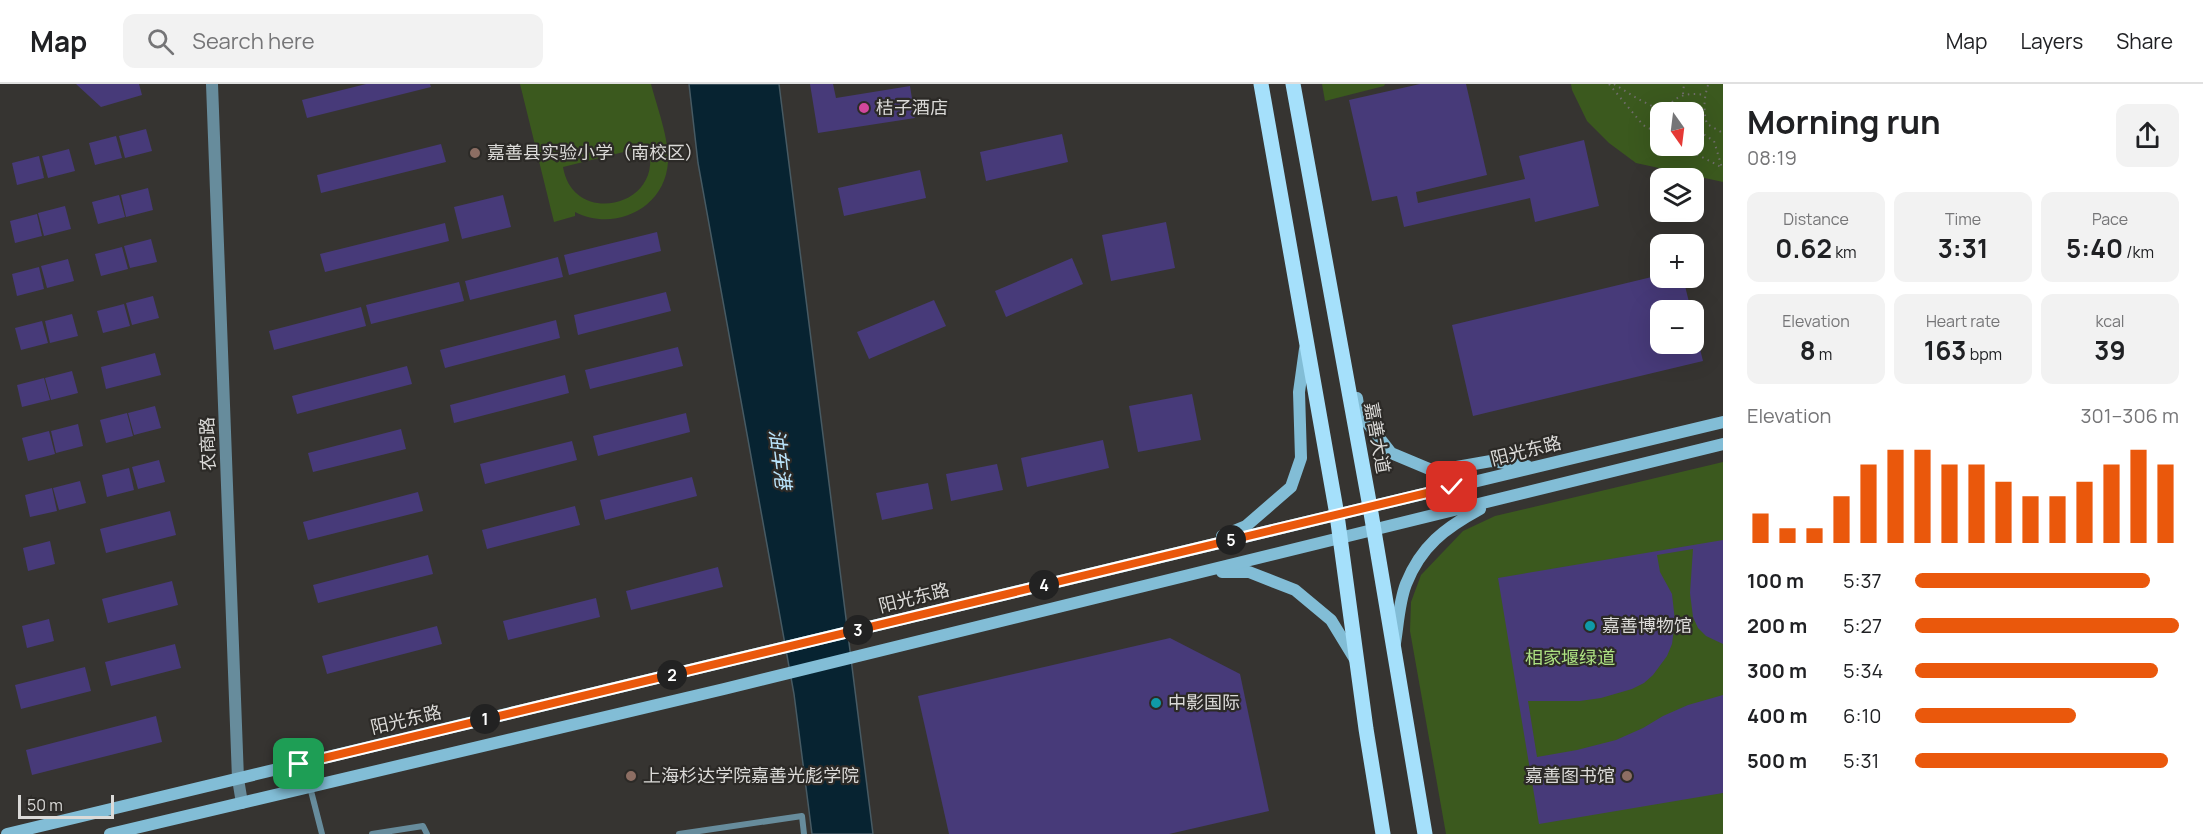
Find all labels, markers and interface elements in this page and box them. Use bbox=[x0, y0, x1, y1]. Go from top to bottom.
search box bbox=[123, 14, 543, 68]
text: Map bbox=[30, 22, 87, 60]
icon: search bbox=[144, 25, 177, 58]
text: Search here bbox=[192, 26, 315, 56]
text: Map bbox=[1946, 27, 1987, 55]
text: Layers bbox=[2020, 27, 2083, 55]
text: Share bbox=[2116, 27, 2173, 55]
place label: 桔子酒店 bbox=[876, 95, 948, 119]
text: Morning run bbox=[1747, 99, 1941, 144]
marker: 桔子酒店 bbox=[857, 101, 871, 115]
north arrow bbox=[1650, 102, 1704, 156]
map controls bbox=[1650, 102, 1704, 354]
button: share bbox=[2116, 104, 2179, 167]
place label: 嘉善县实验小学（南校区） bbox=[487, 140, 703, 164]
text: 08:19 bbox=[1747, 144, 1797, 171]
marker: 嘉善县实验小学（南校区） bbox=[468, 146, 482, 160]
button: layers bbox=[1650, 168, 1704, 222]
text: Distance bbox=[1783, 208, 1849, 230]
text: Time bbox=[1945, 208, 1981, 230]
text: Pace bbox=[2092, 208, 2128, 230]
text: 0.62 bbox=[1775, 230, 1832, 266]
text: 3:31 bbox=[1938, 230, 1988, 266]
text: 5:40 bbox=[2066, 230, 2123, 266]
button: + bbox=[1650, 234, 1704, 288]
text: km bbox=[1832, 241, 1857, 263]
text: /km bbox=[2123, 241, 2154, 263]
button: − bbox=[1650, 300, 1704, 354]
text: Elevation bbox=[1782, 310, 1850, 332]
text: Heart rate bbox=[1926, 310, 2000, 332]
text: kcal bbox=[2095, 310, 2125, 332]
text: 8 bbox=[1800, 332, 1816, 368]
text: 163 bbox=[1924, 332, 1966, 368]
text: 39 bbox=[2094, 332, 2126, 368]
text: m bbox=[1816, 343, 1832, 365]
text: bpm bbox=[1966, 343, 2002, 365]
street label: 嘉善大道 bbox=[1360, 400, 1396, 475]
text: Elevation bbox=[1747, 402, 1831, 429]
text: 301–306 m bbox=[2081, 402, 2179, 429]
street label: 农商路 bbox=[194, 417, 220, 471]
water label: 油车港 bbox=[763, 428, 798, 493]
street label: 阳光东路 bbox=[1488, 430, 1564, 470]
pin bbox=[1426, 461, 1477, 512]
icon: check bbox=[1435, 470, 1468, 503]
pin: 5 bbox=[1216, 525, 1246, 555]
text: 5 bbox=[1226, 529, 1236, 551]
text: 100 m bbox=[1747, 567, 1804, 594]
text: 5:37 bbox=[1843, 567, 1882, 594]
pin: 4 bbox=[1029, 570, 1059, 600]
text: 4 bbox=[1039, 574, 1049, 596]
street label: 阳光东路 bbox=[876, 577, 952, 617]
text: 200 m bbox=[1747, 612, 1807, 639]
text: 5:27 bbox=[1843, 612, 1882, 639]
place label: 嘉善博物馆 bbox=[1602, 613, 1692, 637]
pin: 3 bbox=[843, 615, 873, 645]
text: 3 bbox=[853, 619, 863, 641]
marker: 嘉善博物馆 bbox=[1583, 619, 1597, 633]
park label: 相家堰绿道 bbox=[1525, 645, 1615, 669]
text: 300 m bbox=[1747, 657, 1807, 684]
text: 5:34 bbox=[1843, 657, 1883, 684]
pin: 2 bbox=[657, 660, 687, 690]
text: 2 bbox=[667, 664, 677, 686]
place label: 中影国际 bbox=[1168, 690, 1240, 714]
marker: 中影国际 bbox=[1149, 696, 1163, 710]
street label: 阳光东路 bbox=[368, 699, 444, 739]
text: 400 m bbox=[1747, 702, 1807, 729]
text: 6:10 bbox=[1843, 702, 1881, 729]
pin: 1 bbox=[470, 704, 500, 734]
text: 1 bbox=[481, 708, 489, 730]
pin bbox=[273, 738, 324, 789]
icon: arrive bbox=[282, 747, 315, 780]
text: 500 m bbox=[1747, 747, 1807, 774]
text: 5:31 bbox=[1843, 747, 1879, 774]
place label: 上海杉达学院嘉善光彪学院 bbox=[643, 763, 859, 787]
place label: 嘉善图书馆 bbox=[1525, 763, 1615, 787]
marker: 上海杉达学院嘉善光彪学院 bbox=[624, 769, 638, 783]
marker: 嘉善图书馆 bbox=[1620, 769, 1634, 783]
scale bar bbox=[18, 792, 114, 820]
text: 50 m bbox=[27, 794, 63, 816]

